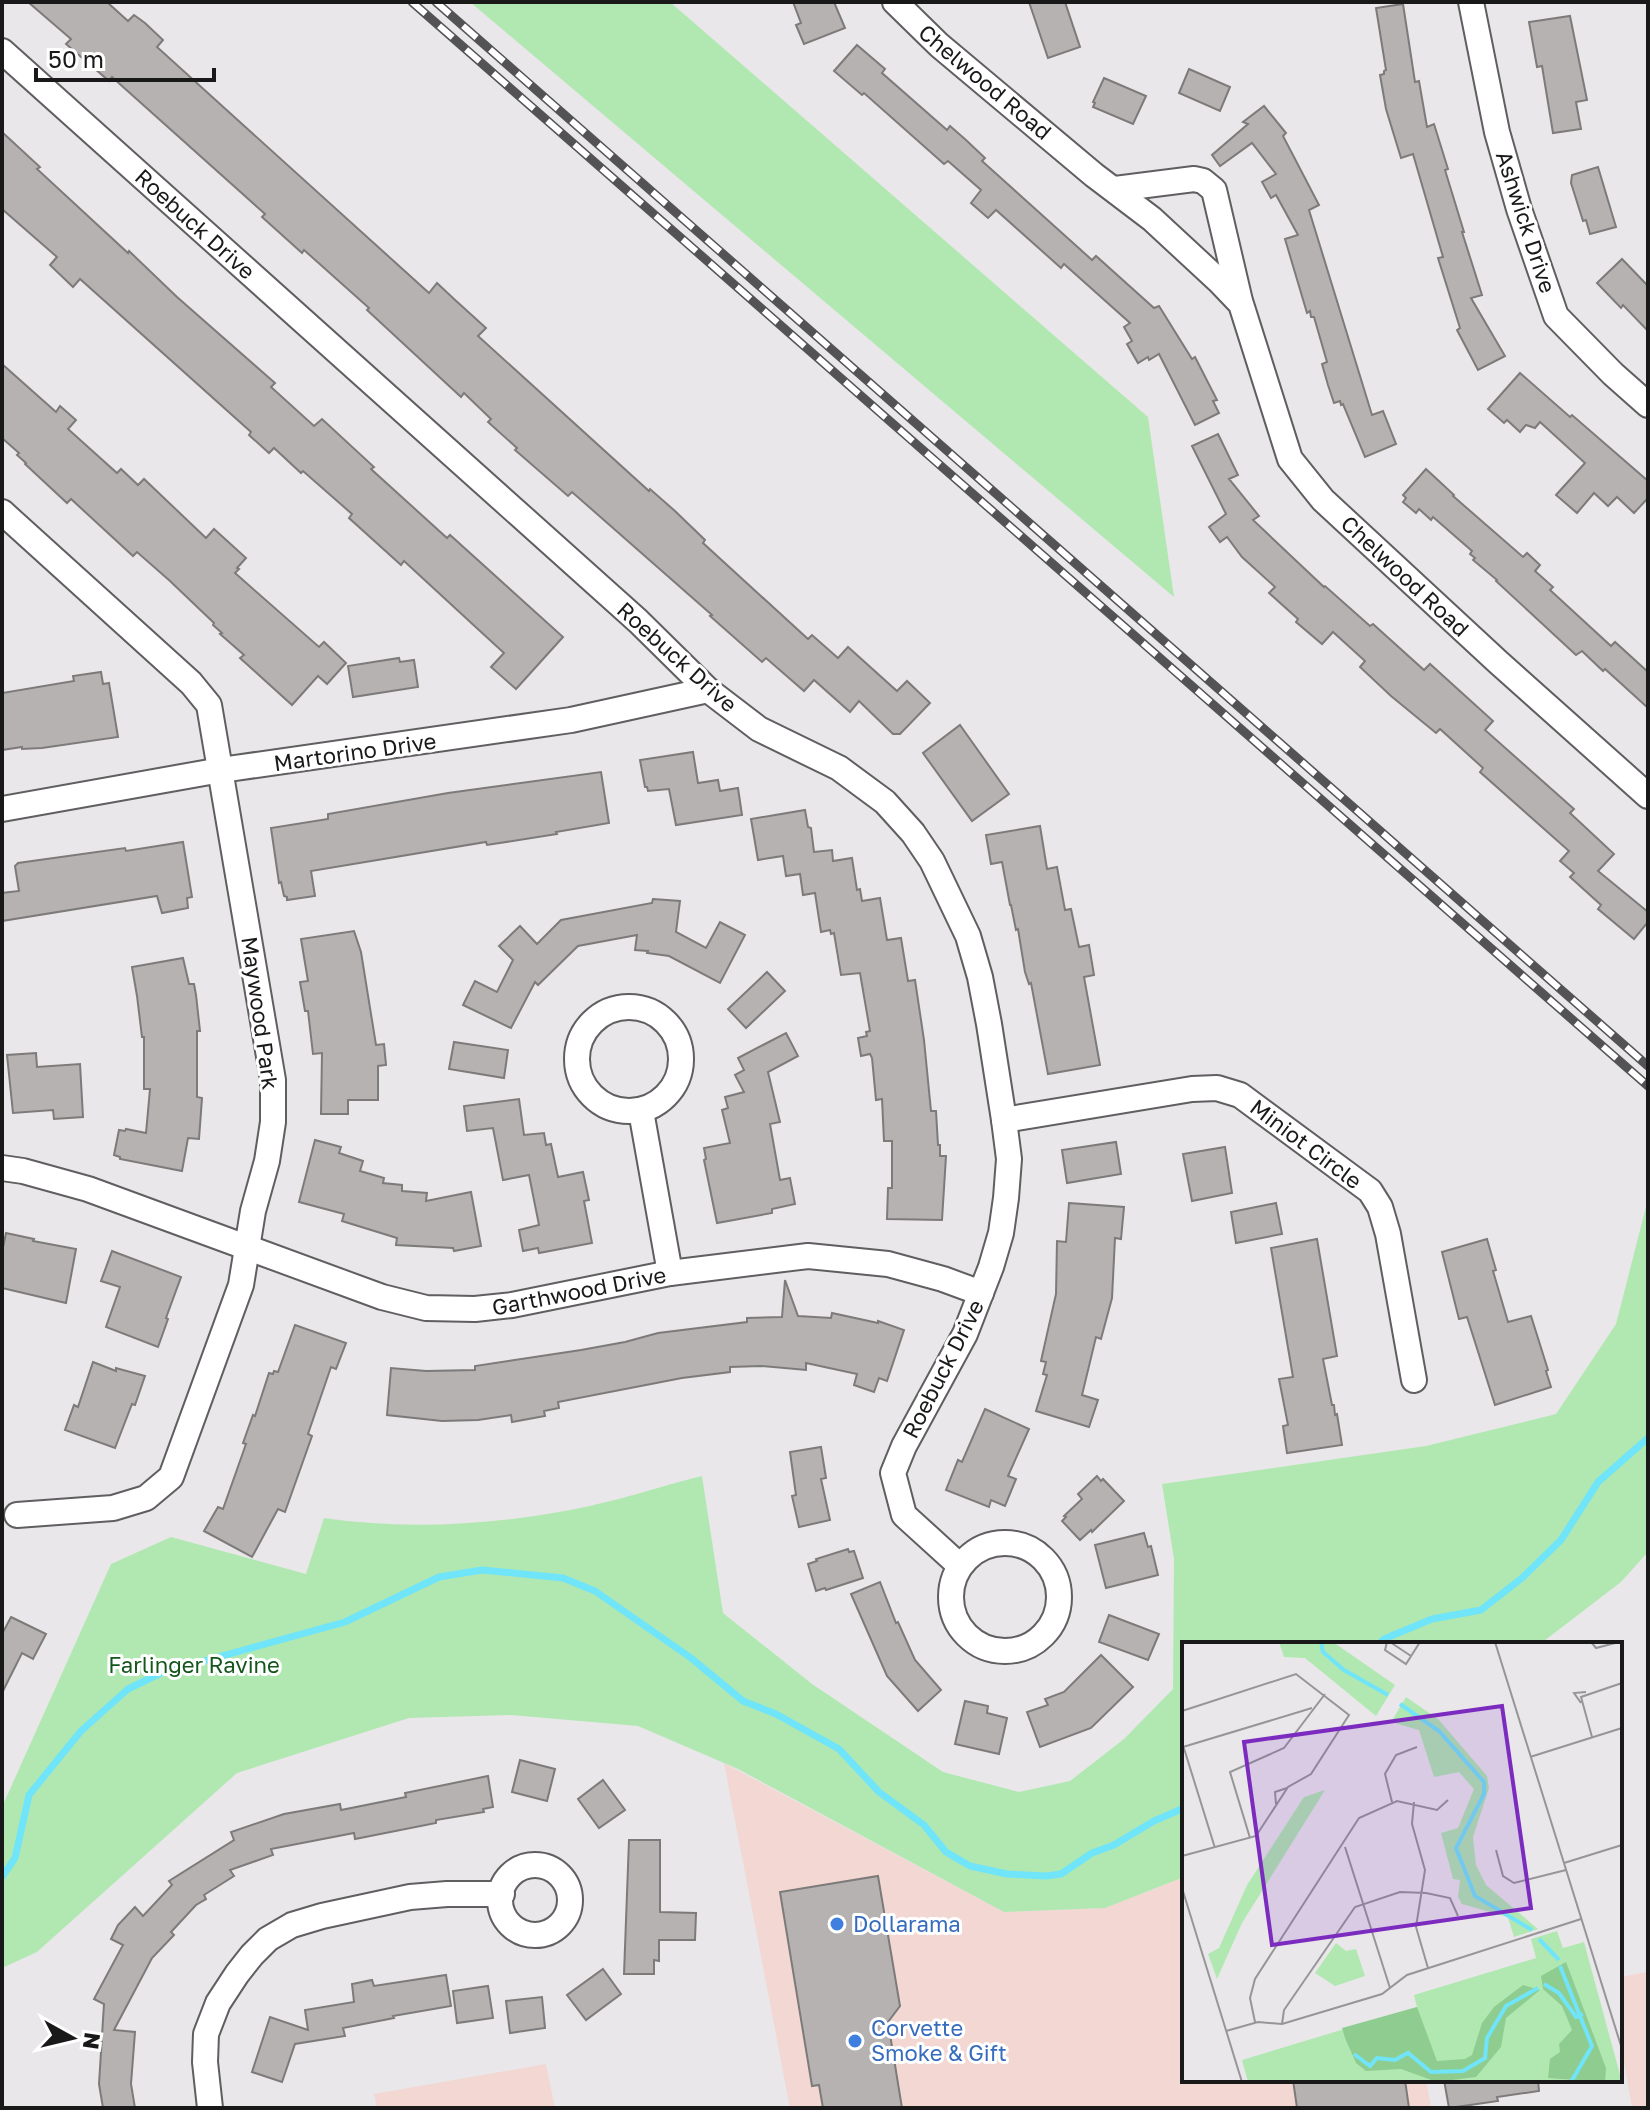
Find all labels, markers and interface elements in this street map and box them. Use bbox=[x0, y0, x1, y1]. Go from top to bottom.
street label: Chelwood Road bbox=[913, 18, 1057, 145]
scale bar bbox=[36, 32, 214, 82]
text: 50 m bbox=[48, 44, 104, 73]
street label: Ashwick Drive bbox=[1491, 147, 1562, 296]
street label: Roebuck Drive bbox=[130, 163, 261, 285]
street label: Chelwood Road bbox=[1336, 509, 1475, 642]
street label: Roebuck Drive bbox=[612, 596, 743, 718]
street label: Martorino Drive bbox=[272, 727, 438, 776]
street label: Maywood Park bbox=[236, 935, 285, 1091]
street label: Miniot Circle bbox=[1245, 1093, 1367, 1194]
street label: Garthwood Drive bbox=[490, 1260, 668, 1321]
street label: Roebuck Drive bbox=[896, 1295, 989, 1443]
inset map bbox=[1182, 1642, 1622, 2082]
park label: Farlinger Ravine bbox=[108, 1651, 280, 1678]
place label: Dollarama bbox=[853, 1910, 961, 1937]
marker: Dollarama bbox=[828, 1915, 846, 1933]
north arrow bbox=[32, 1998, 112, 2078]
place label: Corvette Smoke & Gift bbox=[871, 2014, 1007, 2066]
text: N bbox=[78, 2031, 107, 2051]
marker: Corvette Smoke & Gift bbox=[846, 2032, 864, 2050]

